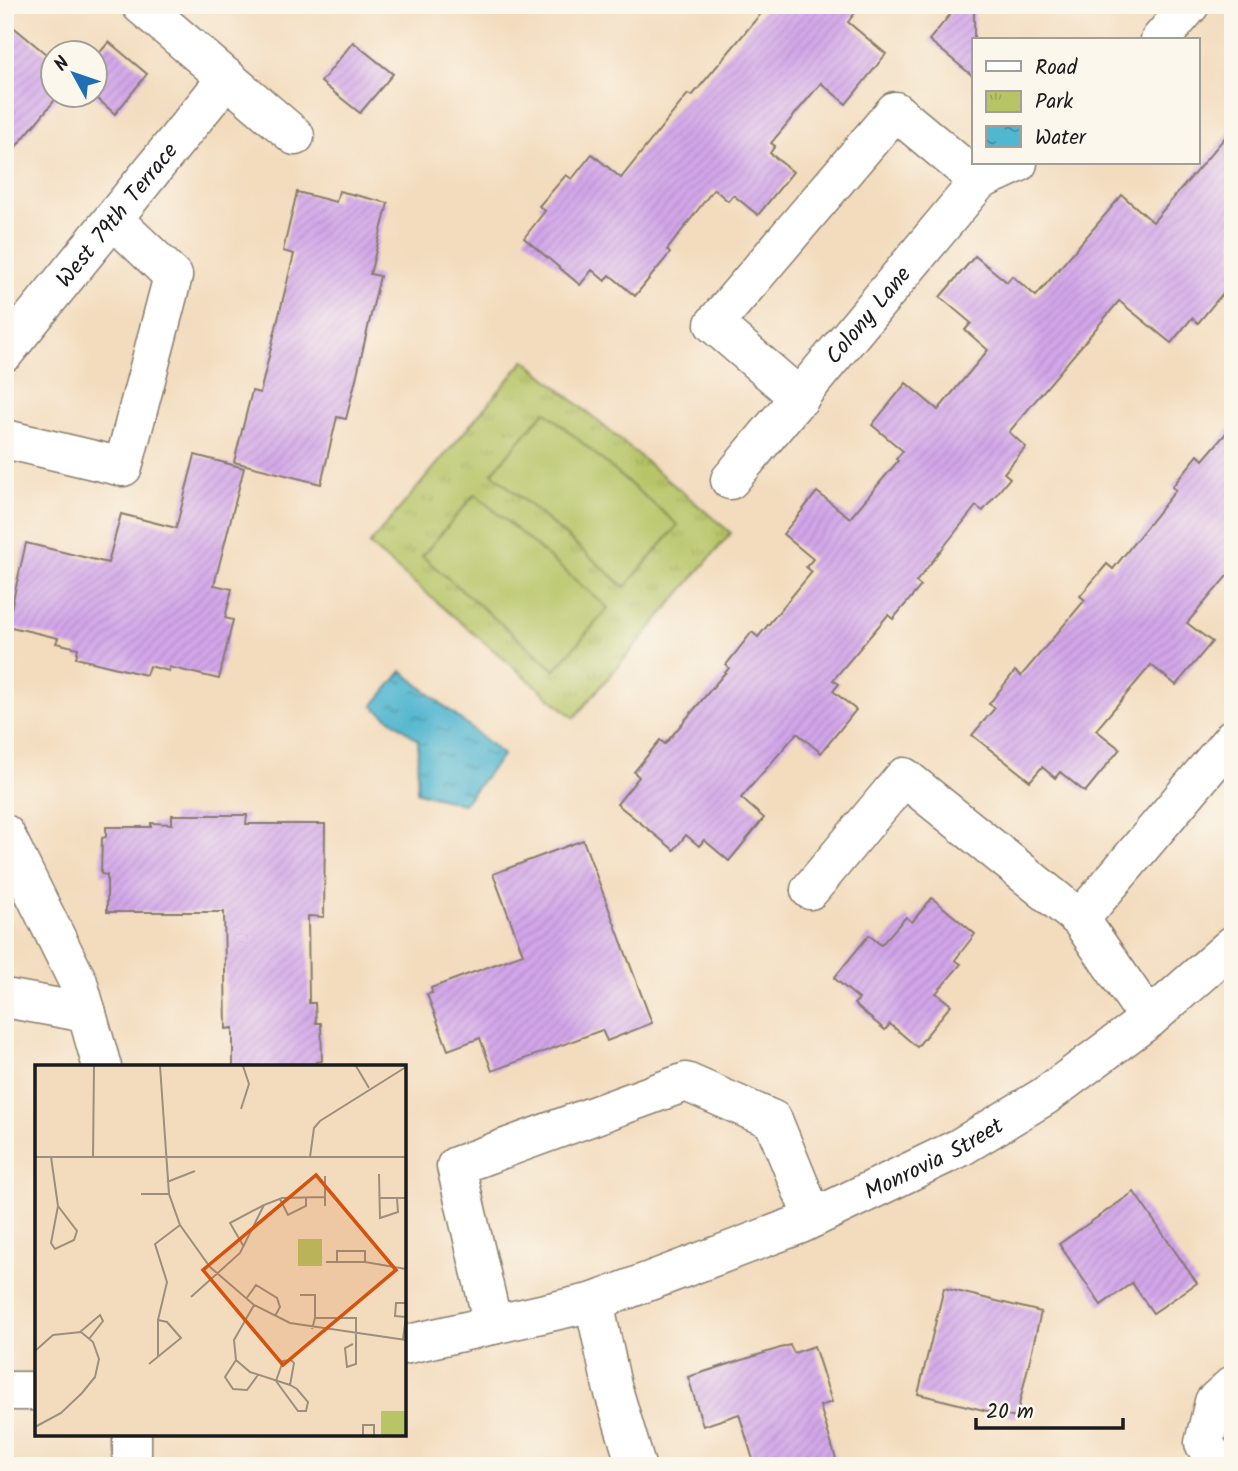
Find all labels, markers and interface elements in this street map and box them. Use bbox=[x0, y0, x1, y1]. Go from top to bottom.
north arrow bbox=[38, 38, 108, 108]
legend bbox=[972, 38, 1200, 164]
text: N bbox=[47, 50, 78, 79]
text: Road bbox=[1035, 52, 1078, 85]
text: Park bbox=[1035, 86, 1073, 119]
text: Water bbox=[1035, 122, 1087, 155]
street label: West 79th Terrace bbox=[48, 135, 188, 296]
street label: Colony Lane bbox=[817, 259, 921, 373]
inset map bbox=[35, 1065, 406, 1436]
street label: Monrovia Street bbox=[859, 1108, 1012, 1211]
scale bar bbox=[976, 1387, 1122, 1431]
text: 20 m bbox=[986, 1396, 1034, 1429]

